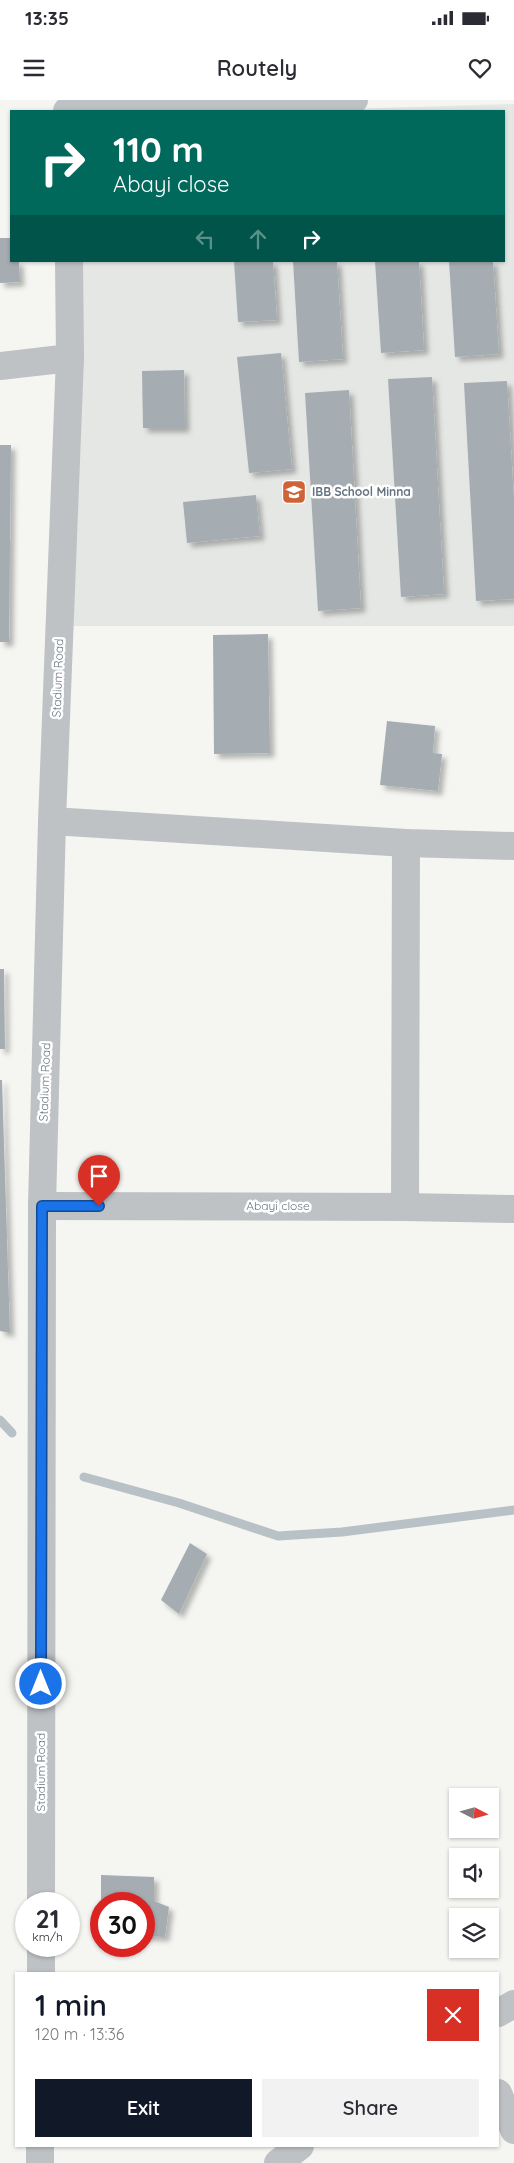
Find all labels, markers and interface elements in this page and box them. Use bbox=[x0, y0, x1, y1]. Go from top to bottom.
text: 13:35 bbox=[25, 6, 69, 30]
icon: menu bbox=[20, 54, 48, 82]
text: Routely bbox=[217, 54, 297, 82]
icon: heart bbox=[466, 54, 494, 82]
text: 110 m bbox=[113, 127, 204, 171]
icon: right bbox=[30, 130, 95, 195]
text: Abayi close bbox=[113, 170, 229, 198]
icon: left bbox=[191, 225, 219, 253]
icon: ahead bbox=[244, 225, 272, 253]
icon: right bbox=[297, 225, 325, 253]
school or university icon: IBB School Minna bbox=[281, 479, 307, 505]
place label: IBB School Minna bbox=[312, 484, 411, 499]
street label: Stadium Road bbox=[49, 638, 66, 718]
street label: Stadium Road bbox=[36, 1042, 53, 1122]
pin bbox=[78, 1155, 120, 1206]
icon: arrive bbox=[85, 1162, 113, 1190]
street label: Abayi close bbox=[246, 1198, 310, 1213]
position arrow bbox=[14, 1657, 66, 1709]
street label: Stadium Road bbox=[33, 1733, 48, 1811]
north arrow bbox=[449, 1788, 499, 1838]
map controls bbox=[449, 1788, 499, 1958]
button: sound bbox=[449, 1848, 499, 1898]
speed limit sign: 30 bbox=[90, 1892, 155, 1957]
text: 21 bbox=[36, 1903, 59, 1934]
button: layers bbox=[449, 1908, 499, 1958]
text: km/h bbox=[32, 1929, 63, 1944]
text: 1 min bbox=[35, 1986, 107, 2024]
button: close bbox=[427, 1989, 479, 2041]
text: 120 m · 13:36 bbox=[35, 2024, 124, 2044]
button: Exit bbox=[35, 2079, 252, 2137]
button: Share bbox=[262, 2079, 479, 2137]

